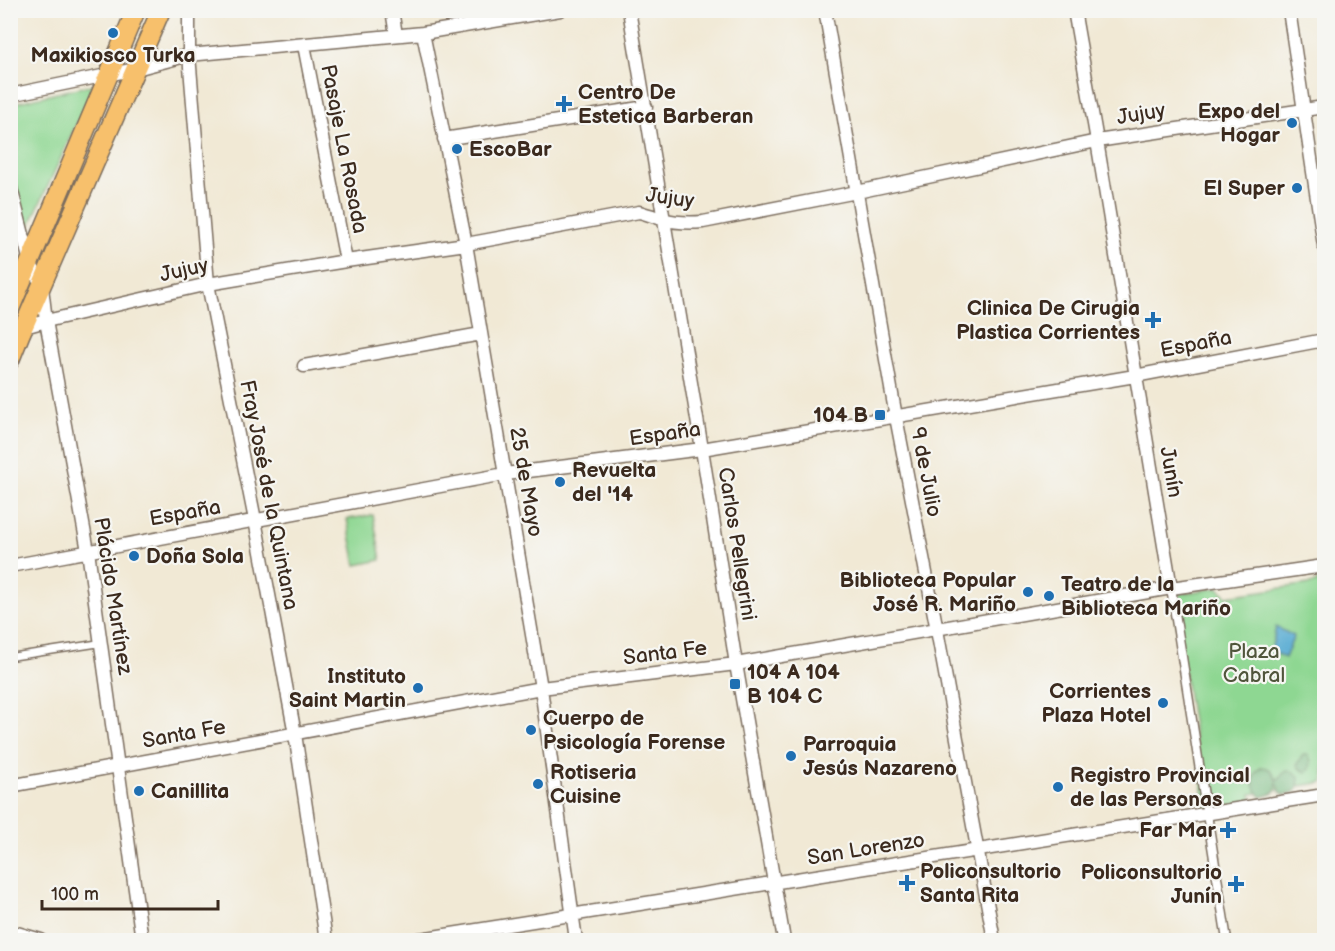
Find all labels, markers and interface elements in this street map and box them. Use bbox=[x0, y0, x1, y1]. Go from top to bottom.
marker: Maxikiosco Turka bbox=[106, 26, 120, 40]
place label: Maxikiosco Turka bbox=[31, 43, 195, 68]
street label: Pasaje La Rosada bbox=[315, 62, 373, 236]
place label: Centro De Estetica Barberan bbox=[578, 80, 753, 129]
marker: Centro De Estetica Barberan bbox=[555, 95, 573, 113]
street label: Jujuy bbox=[1115, 98, 1168, 130]
place label: Expo del Hogar bbox=[1198, 99, 1281, 148]
marker: Expo del Hogar bbox=[1285, 116, 1299, 130]
place label: EscoBar bbox=[469, 137, 552, 162]
marker: EscoBar bbox=[450, 142, 464, 156]
place label: El Super bbox=[1203, 176, 1286, 201]
marker: El Super bbox=[1290, 181, 1304, 195]
street label: Jujuy bbox=[644, 182, 696, 214]
street label: Jujuy bbox=[158, 253, 211, 287]
place label: Clinica De Cirugia Plastica Corrientes bbox=[956, 296, 1140, 345]
marker: Clinica De Cirugia Plastica Corrientes bbox=[1144, 311, 1162, 329]
street label: España bbox=[1158, 325, 1234, 363]
street label: Fray José de la Quintana bbox=[234, 378, 304, 612]
place label: 104 B bbox=[813, 403, 868, 428]
marker: 104 B bbox=[873, 408, 887, 422]
street label: España bbox=[628, 417, 702, 451]
street label: 25 de Mayo bbox=[504, 425, 548, 539]
street label: 9 de Julio bbox=[905, 425, 947, 519]
street label: Junín bbox=[1154, 445, 1188, 499]
place label: Revuelta del '14 bbox=[572, 458, 656, 507]
street label: Carlos Pellegrini bbox=[713, 466, 761, 622]
marker: Revuelta del '14 bbox=[553, 475, 567, 489]
street label: España bbox=[147, 494, 223, 532]
street label: Plácido Martínez bbox=[88, 516, 138, 677]
place label: Doña Sola bbox=[146, 544, 244, 569]
marker: Doña Sola bbox=[127, 549, 141, 563]
place label: Biblioteca Popular José R. Mariño bbox=[840, 568, 1017, 617]
place label: Teatro de la Biblioteca Mariño bbox=[1061, 572, 1231, 621]
marker: Biblioteca Popular José R. Mariño bbox=[1021, 585, 1035, 599]
marker: Teatro de la Biblioteca Mariño bbox=[1042, 589, 1056, 603]
street label: Santa Fe bbox=[622, 635, 708, 671]
park label: Plaza Cabral bbox=[1223, 639, 1285, 688]
place label: 104 A 104 B 104 C bbox=[747, 660, 840, 709]
place label: Instituto Saint Martin bbox=[289, 664, 406, 713]
marker: 104 A 104 B 104 C bbox=[728, 677, 742, 691]
place label: Corrientes Plaza Hotel bbox=[1041, 679, 1151, 728]
marker: Instituto Saint Martin bbox=[411, 681, 425, 695]
marker: Corrientes Plaza Hotel bbox=[1156, 696, 1170, 710]
place label: Cuerpo de Psicología Forense bbox=[543, 706, 725, 755]
street label: Santa Fe bbox=[140, 714, 228, 754]
marker: Cuerpo de Psicología Forense bbox=[524, 723, 538, 737]
place label: Parroquia Jesús Nazareno bbox=[803, 732, 957, 781]
marker: Parroquia Jesús Nazareno bbox=[784, 749, 798, 763]
place label: Rotiseria Cuisine bbox=[550, 760, 637, 809]
place label: Registro Provincial de las Personas bbox=[1070, 763, 1250, 812]
marker: Rotiseria Cuisine bbox=[531, 777, 545, 791]
place label: Canillita bbox=[151, 779, 229, 804]
marker: Registro Provincial de las Personas bbox=[1051, 780, 1065, 794]
marker: Canillita bbox=[132, 784, 146, 798]
place label: Far Mar bbox=[1139, 818, 1217, 843]
marker: Far Mar bbox=[1221, 823, 1235, 837]
street label: San Lorenzo bbox=[805, 827, 927, 871]
place label: Policonsultorio Santa Rita bbox=[920, 859, 1061, 908]
place label: Policonsultorio Junín bbox=[1081, 860, 1222, 909]
scale bar bbox=[42, 873, 218, 911]
marker: Policonsultorio Santa Rita bbox=[898, 874, 916, 892]
marker: Policonsultorio Junín bbox=[1227, 875, 1245, 893]
text: 100 m bbox=[51, 884, 99, 905]

